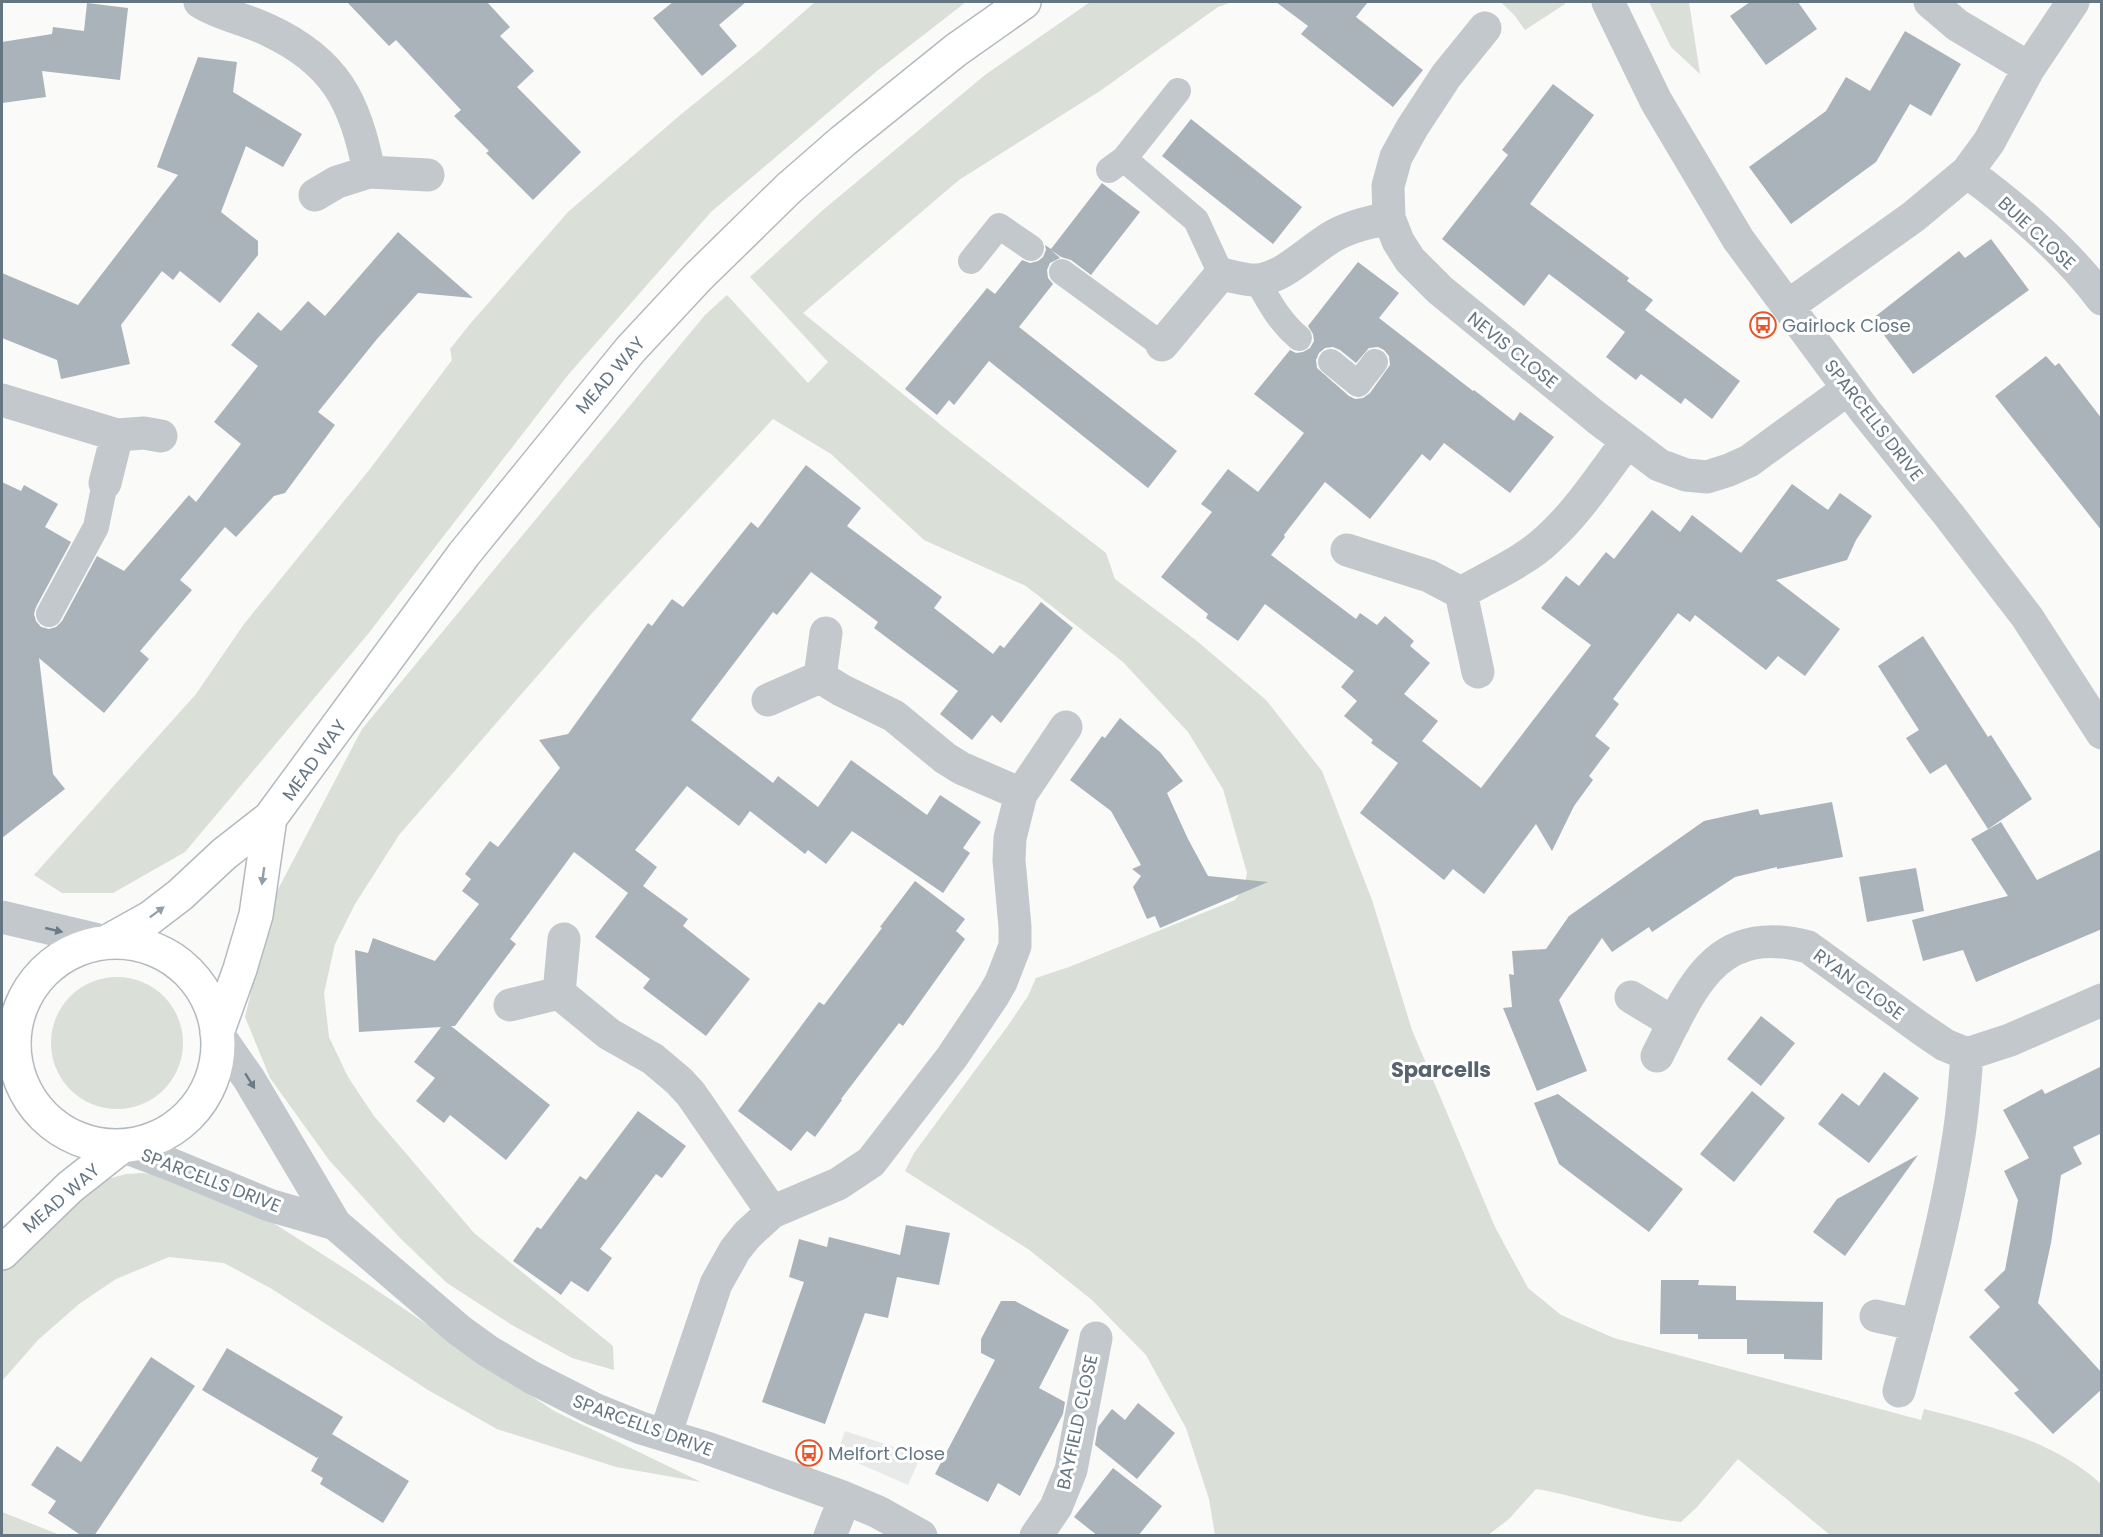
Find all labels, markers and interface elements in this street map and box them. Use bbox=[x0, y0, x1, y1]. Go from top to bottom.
street label: BUIE CLOSE bbox=[1993, 191, 2081, 275]
street label: NEVIS CLOSE bbox=[1463, 306, 1563, 394]
bus stop icon: Gairlock Close bbox=[1748, 310, 1778, 340]
place label: Gairlock Close bbox=[1782, 313, 1911, 338]
street label: MEAD WAY bbox=[570, 331, 651, 419]
street label: SPARCELLS DRIVE bbox=[1819, 354, 1929, 486]
street label: MEAD WAY bbox=[276, 714, 352, 806]
one-way arrow bbox=[258, 867, 267, 886]
one-way arrow bbox=[150, 907, 165, 919]
one-way arrow bbox=[45, 926, 63, 936]
street label: RYAN CLOSE bbox=[1809, 943, 1909, 1025]
district label: Sparcells bbox=[1391, 1055, 1491, 1084]
one-way arrow bbox=[244, 1073, 255, 1089]
street label: SPARCELLS DRIVE bbox=[138, 1142, 284, 1218]
street label: MEAD WAY bbox=[17, 1157, 105, 1238]
street label: BAYFIELD CLOSE bbox=[1050, 1352, 1104, 1492]
street label: SPARCELLS DRIVE bbox=[569, 1388, 717, 1462]
bus stop icon: Melfort Close bbox=[794, 1438, 824, 1468]
place label: Melfort Close bbox=[828, 1441, 945, 1466]

